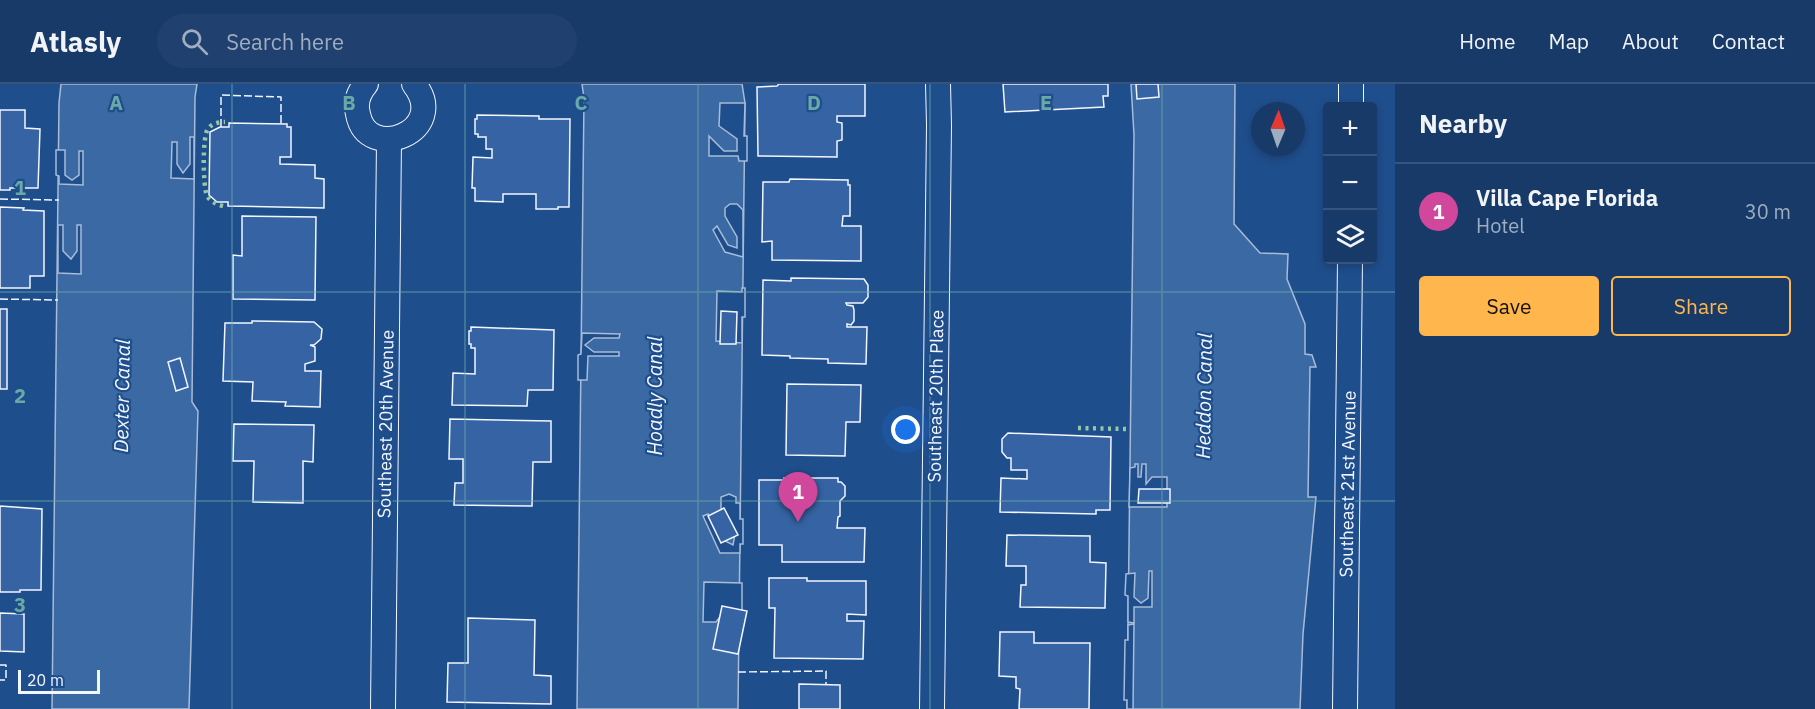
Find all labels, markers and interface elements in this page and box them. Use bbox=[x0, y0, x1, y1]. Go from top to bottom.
search box bbox=[157, 14, 577, 68]
text: Atlasly bbox=[30, 23, 121, 60]
icon: search bbox=[178, 25, 211, 58]
text: Search here bbox=[226, 27, 344, 56]
text: Home bbox=[1459, 27, 1516, 55]
text: Map bbox=[1549, 27, 1589, 55]
text: About bbox=[1622, 27, 1679, 55]
text: Contact bbox=[1712, 27, 1785, 55]
text: A bbox=[109, 89, 123, 116]
text: B bbox=[342, 89, 356, 116]
text: C bbox=[574, 89, 588, 116]
text: D bbox=[807, 89, 821, 116]
text: E bbox=[1040, 89, 1052, 116]
north arrow bbox=[1251, 102, 1305, 156]
map controls bbox=[1323, 102, 1377, 264]
button: + bbox=[1323, 102, 1377, 156]
text: Nearby bbox=[1419, 106, 1507, 140]
button: − bbox=[1323, 156, 1377, 210]
text: 1 bbox=[14, 174, 26, 201]
text: Villa Cape Florida bbox=[1476, 183, 1658, 212]
text: 1 bbox=[1433, 198, 1445, 225]
text: 30 m bbox=[1745, 198, 1791, 225]
button: layers bbox=[1323, 210, 1377, 264]
text: Hotel bbox=[1476, 212, 1525, 239]
button: Save bbox=[1419, 276, 1599, 336]
button: Share bbox=[1611, 276, 1791, 336]
street label: Southeast 20th Place bbox=[922, 309, 949, 482]
street label: Southeast 20th Avenue bbox=[372, 329, 399, 518]
water label: Heddon Canal bbox=[1189, 332, 1218, 459]
water label: Hoadly Canal bbox=[641, 336, 668, 456]
water label: Dexter Canal bbox=[107, 338, 136, 453]
text: 2 bbox=[14, 382, 26, 409]
street label: Southeast 21st Avenue bbox=[1334, 390, 1361, 578]
your location bbox=[891, 415, 920, 444]
pin: 1 bbox=[778, 472, 818, 522]
text: 3 bbox=[14, 591, 26, 618]
scale bar bbox=[18, 667, 100, 694]
text: 20 m bbox=[27, 670, 64, 690]

